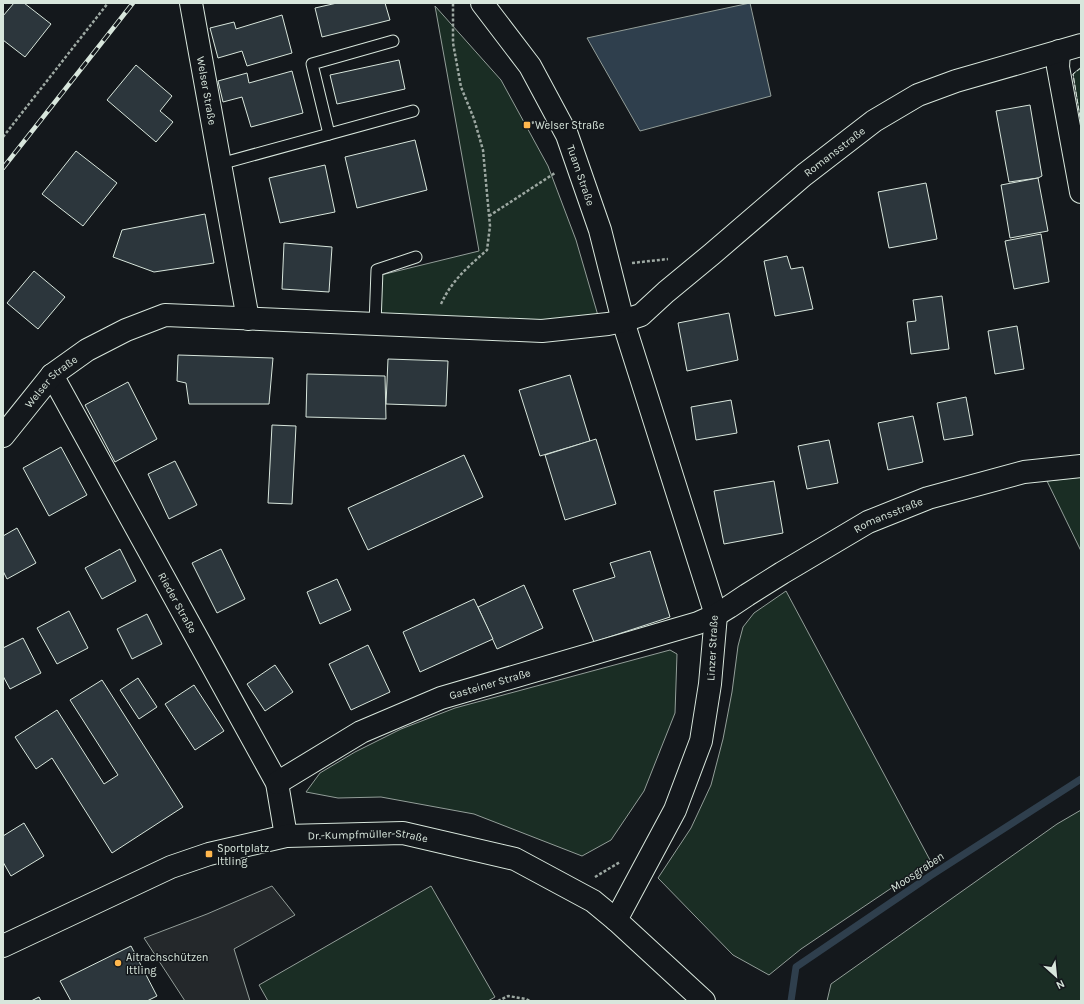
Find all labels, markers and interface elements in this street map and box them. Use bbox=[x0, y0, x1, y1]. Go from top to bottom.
street label: Welser Straße bbox=[194, 55, 219, 126]
place label: Welser Straße bbox=[535, 119, 605, 132]
marker: Welser Straße bbox=[522, 120, 532, 130]
street label: Romansstraße bbox=[801, 124, 868, 180]
street label: Tuam Straße bbox=[564, 143, 597, 208]
street label: Welser Straße bbox=[22, 353, 80, 411]
street label: Romansstraße bbox=[851, 495, 925, 536]
street label: Rieder Straße bbox=[155, 570, 199, 636]
street label: Linzer Straße bbox=[704, 615, 721, 681]
street label: Gasteiner Straße bbox=[448, 666, 532, 702]
street label: Dr.-Kumpfmüller-Straße bbox=[308, 827, 430, 846]
place label: Sportplatz Ittling bbox=[217, 842, 269, 868]
marker: Sportplatz Ittling bbox=[204, 849, 214, 859]
water label: Moosgraben bbox=[888, 849, 946, 895]
place label: Aitrachschützen Ittling bbox=[126, 951, 208, 977]
north arrow bbox=[1036, 956, 1076, 996]
marker: Aitrachschützen Ittling bbox=[113, 958, 123, 968]
text: N bbox=[1054, 977, 1067, 992]

